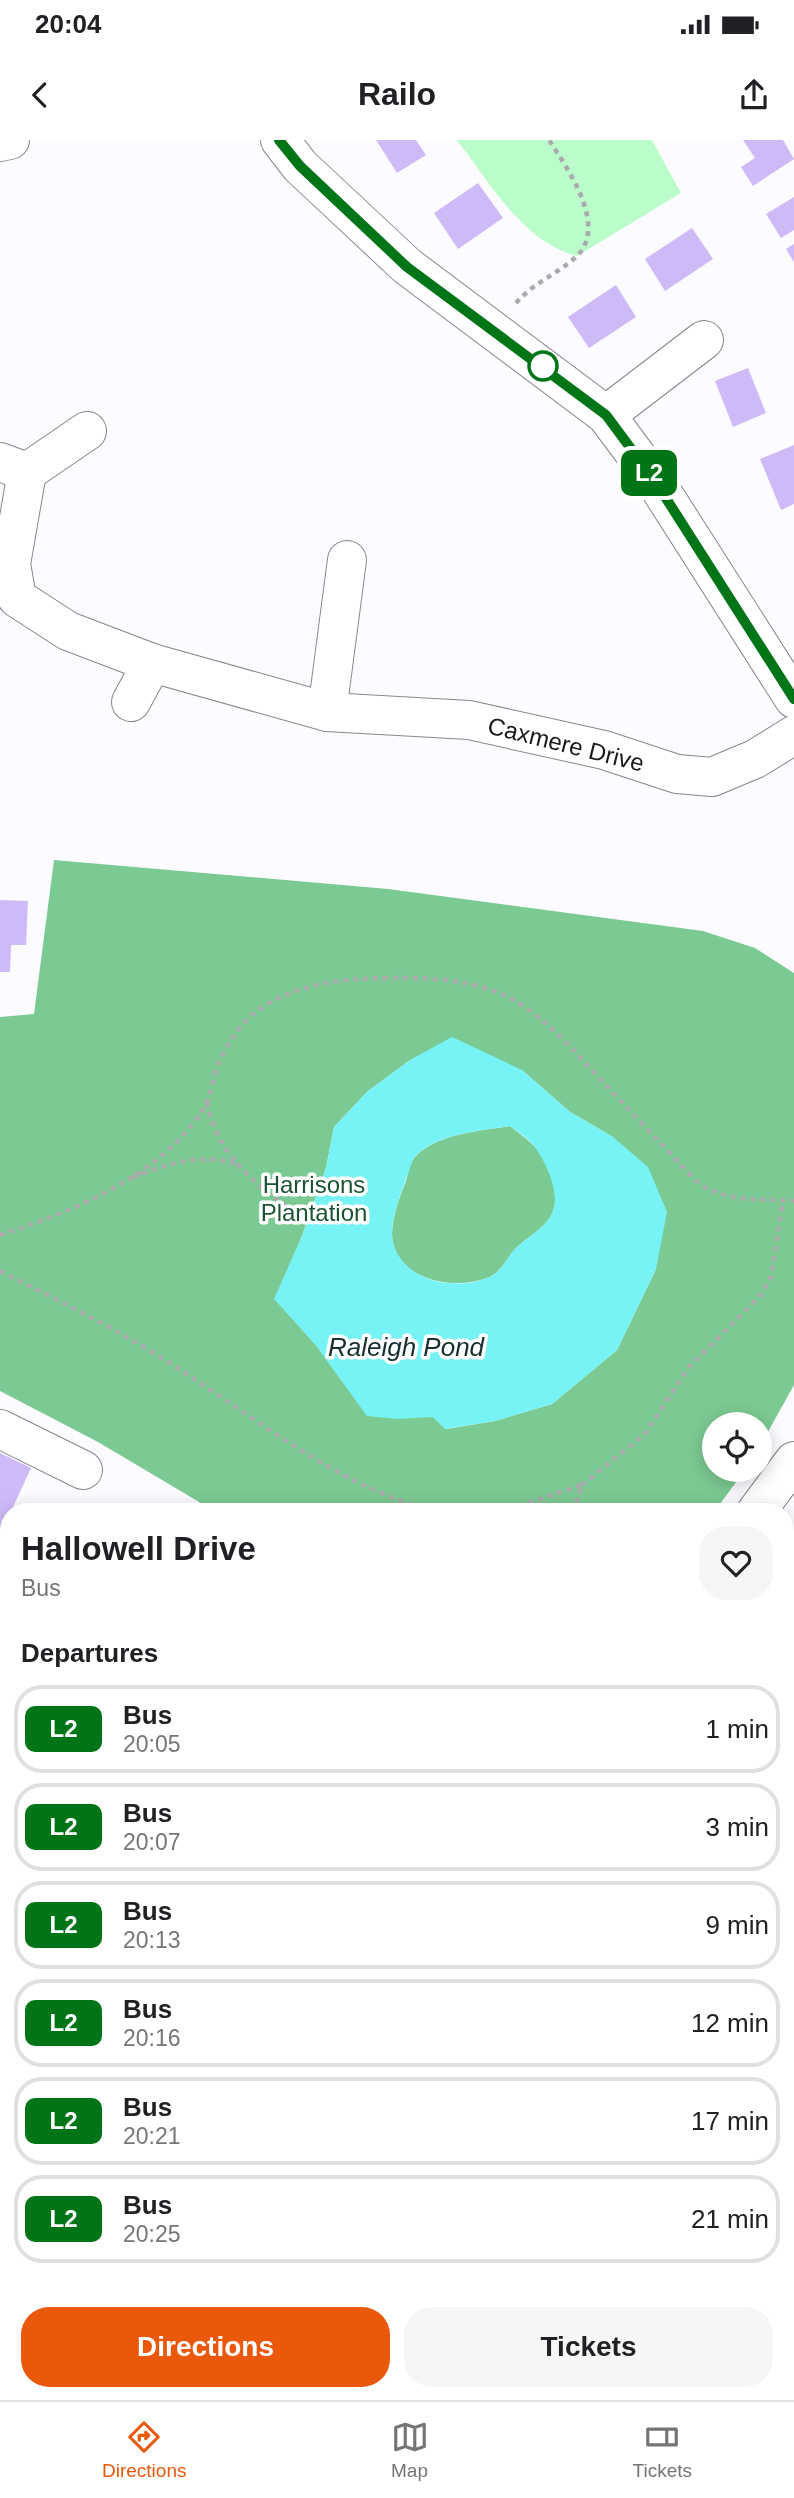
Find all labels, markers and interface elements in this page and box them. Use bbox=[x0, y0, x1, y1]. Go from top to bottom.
text: 20:04 bbox=[35, 9, 102, 39]
icon: back bbox=[21, 76, 59, 114]
text: Railo bbox=[358, 76, 436, 112]
icon: share bbox=[735, 76, 773, 114]
unlabelled marker bbox=[528, 351, 558, 381]
line badge: L2 bbox=[618, 450, 680, 496]
text: L2 bbox=[635, 459, 663, 486]
street label: Caxmere Drive bbox=[485, 712, 647, 776]
park label: Harrisons Plantation bbox=[261, 1171, 367, 1226]
water label: Raleigh Pond bbox=[328, 1332, 486, 1362]
map controls bbox=[702, 1412, 772, 1482]
button: locate bbox=[702, 1412, 772, 1482]
button: heart bbox=[699, 1526, 773, 1600]
text: Hallowell Drive bbox=[21, 1530, 256, 1567]
text: Bus bbox=[21, 1575, 61, 1601]
text: Departures bbox=[21, 1638, 158, 1668]
text: Bus bbox=[123, 1700, 172, 1730]
text: 1 min bbox=[705, 1714, 769, 1744]
text: L2 bbox=[49, 1715, 78, 1742]
text: 20:05 bbox=[123, 1731, 181, 1757]
text: Bus bbox=[123, 1798, 172, 1828]
text: 3 min bbox=[705, 1812, 769, 1842]
text: L2 bbox=[49, 1813, 78, 1840]
text: 20:07 bbox=[123, 1829, 181, 1855]
text: Bus bbox=[123, 1896, 172, 1926]
text: 9 min bbox=[705, 1910, 769, 1940]
text: L2 bbox=[49, 1911, 78, 1938]
text: 20:13 bbox=[123, 1927, 181, 1953]
text: Bus bbox=[123, 1994, 172, 2024]
text: 12 min bbox=[691, 2008, 769, 2038]
text: L2 bbox=[49, 2009, 78, 2036]
text: 20:16 bbox=[123, 2025, 181, 2051]
text: Bus bbox=[123, 2092, 172, 2122]
text: 17 min bbox=[691, 2106, 769, 2136]
text: L2 bbox=[49, 2107, 78, 2134]
text: 20:21 bbox=[123, 2123, 181, 2149]
text: Bus bbox=[123, 2190, 172, 2220]
text: 21 min bbox=[691, 2204, 769, 2234]
text: L2 bbox=[49, 2205, 78, 2232]
text: 20:25 bbox=[123, 2221, 181, 2247]
button: Directions bbox=[21, 2307, 390, 2387]
button: Tickets bbox=[404, 2307, 773, 2387]
tab: Directions bbox=[102, 2418, 186, 2482]
tab: Map bbox=[391, 2418, 429, 2482]
tab: Tickets bbox=[633, 2418, 692, 2482]

